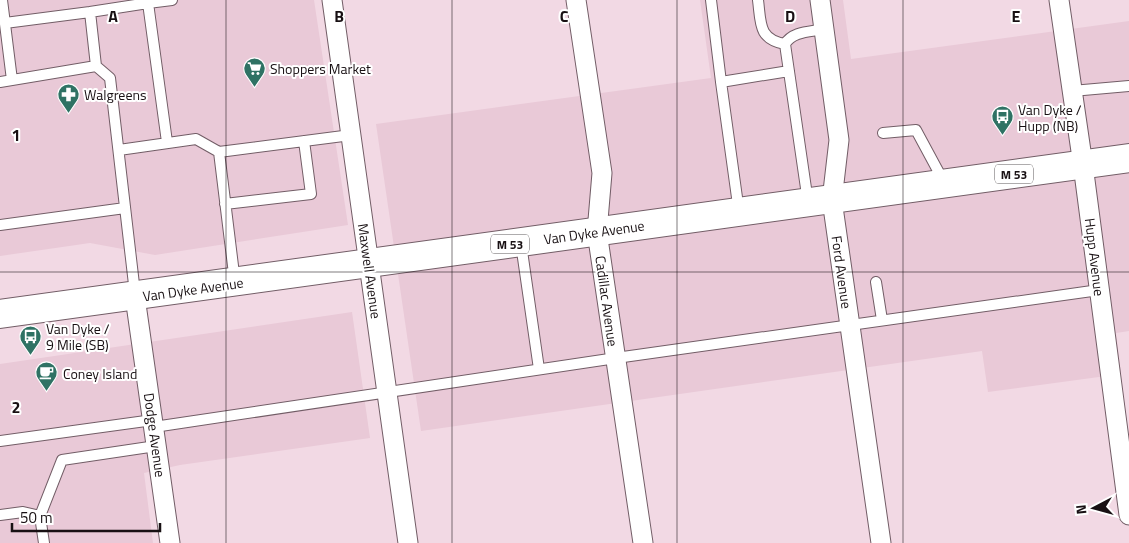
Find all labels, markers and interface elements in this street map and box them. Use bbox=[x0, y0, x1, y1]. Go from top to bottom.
text: A bbox=[108, 4, 118, 28]
text: B bbox=[334, 4, 344, 28]
text: C bbox=[560, 4, 569, 28]
text: D bbox=[785, 4, 795, 28]
text: E bbox=[1012, 4, 1021, 28]
supermarket icon: Shoppers Market bbox=[242, 56, 266, 87]
place label: Shoppers Market bbox=[270, 58, 371, 79]
pharmacy icon: Walgreens bbox=[56, 82, 80, 113]
place label: Walgreens bbox=[84, 84, 147, 105]
place label: Van Dyke / Hupp (NB) bbox=[1018, 99, 1082, 136]
bus stop icon: Van Dyke / Hupp (NB) bbox=[990, 105, 1014, 136]
text: 1 bbox=[12, 123, 20, 147]
road number: M 53 bbox=[995, 164, 1033, 183]
street label: Van Dyke Avenue bbox=[542, 215, 646, 249]
street label: Hupp Avenue bbox=[1080, 217, 1110, 297]
street label: Maxwell Avenue bbox=[353, 222, 387, 320]
road number: M 53 bbox=[491, 234, 529, 253]
street label: Ford Avenue bbox=[826, 234, 858, 310]
street label: Cadillac Avenue bbox=[590, 254, 624, 348]
street label: Van Dyke Avenue bbox=[141, 272, 245, 306]
place label: Van Dyke / 9 Mile (SB) bbox=[46, 318, 110, 355]
bus stop icon: Van Dyke / 9 Mile (SB) bbox=[18, 324, 42, 355]
cafe icon: Coney Island bbox=[35, 361, 59, 392]
place label: Coney Island bbox=[63, 363, 137, 384]
street label: Dodge Avenue bbox=[139, 391, 171, 479]
text: 2 bbox=[12, 395, 20, 419]
north arrow bbox=[1069, 483, 1119, 533]
scale bar bbox=[12, 500, 160, 532]
text: N bbox=[1070, 503, 1092, 515]
text: 50 m bbox=[20, 506, 53, 529]

